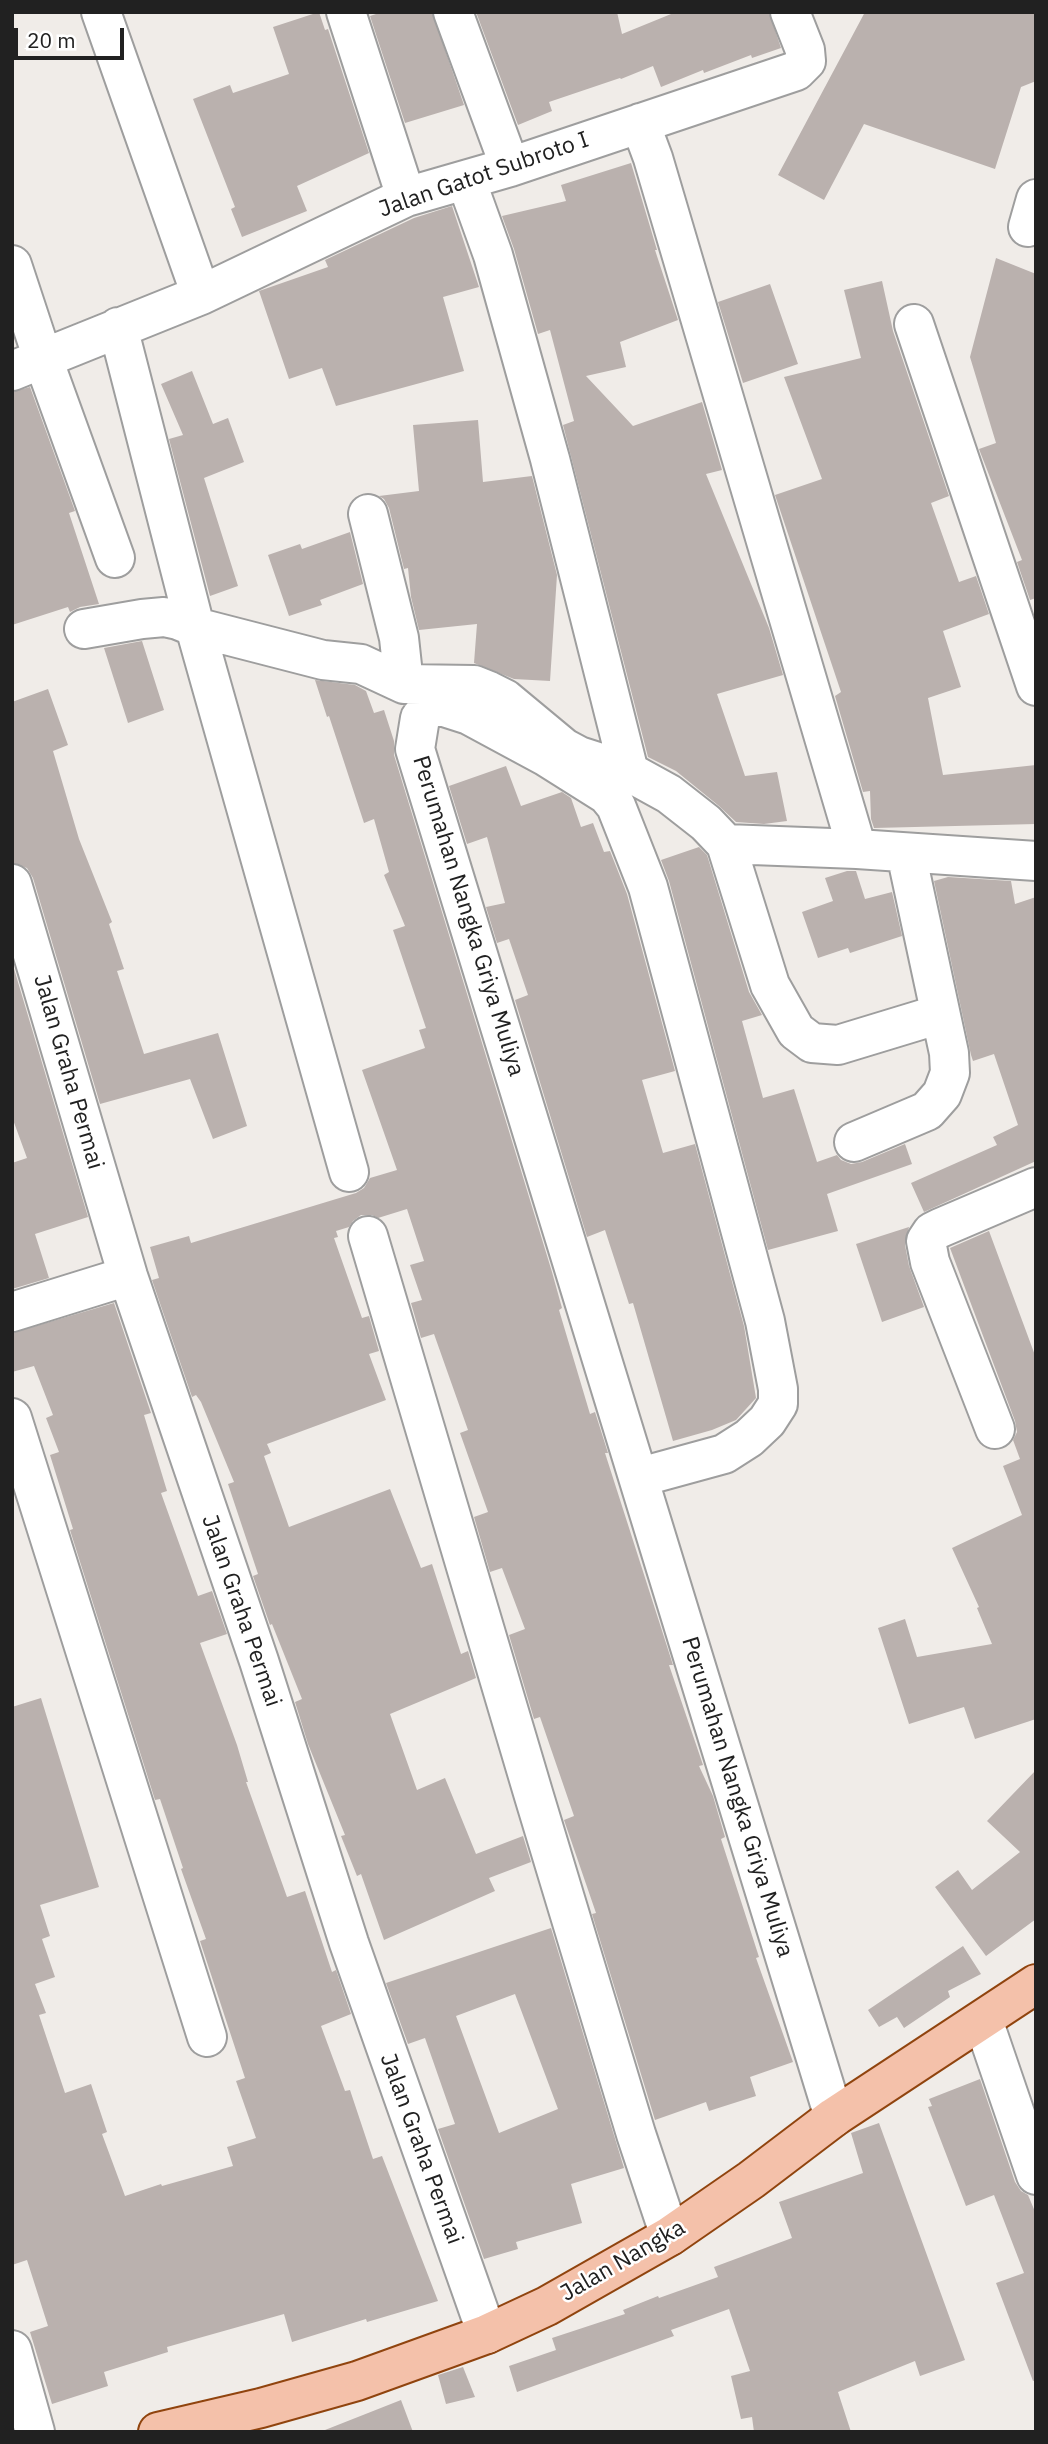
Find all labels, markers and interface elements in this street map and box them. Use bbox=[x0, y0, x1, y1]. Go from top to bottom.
scale bar bbox=[18, 14, 128, 58]
text: 20 m bbox=[27, 26, 76, 54]
street label: Jalan Gatot Subroto I bbox=[375, 126, 593, 224]
street label: Perumahan Nangka Griya Muliya bbox=[406, 753, 530, 1079]
street label: Jalan Graha Permai bbox=[27, 972, 109, 1172]
street label: Jalan Graha Permai bbox=[195, 1511, 287, 1711]
street label: Perumahan Nangka Griya Muliya bbox=[675, 1634, 799, 1960]
street label: Jalan Graha Permai bbox=[374, 2050, 468, 2248]
street label: Jalan Nangka bbox=[556, 2214, 690, 2308]

